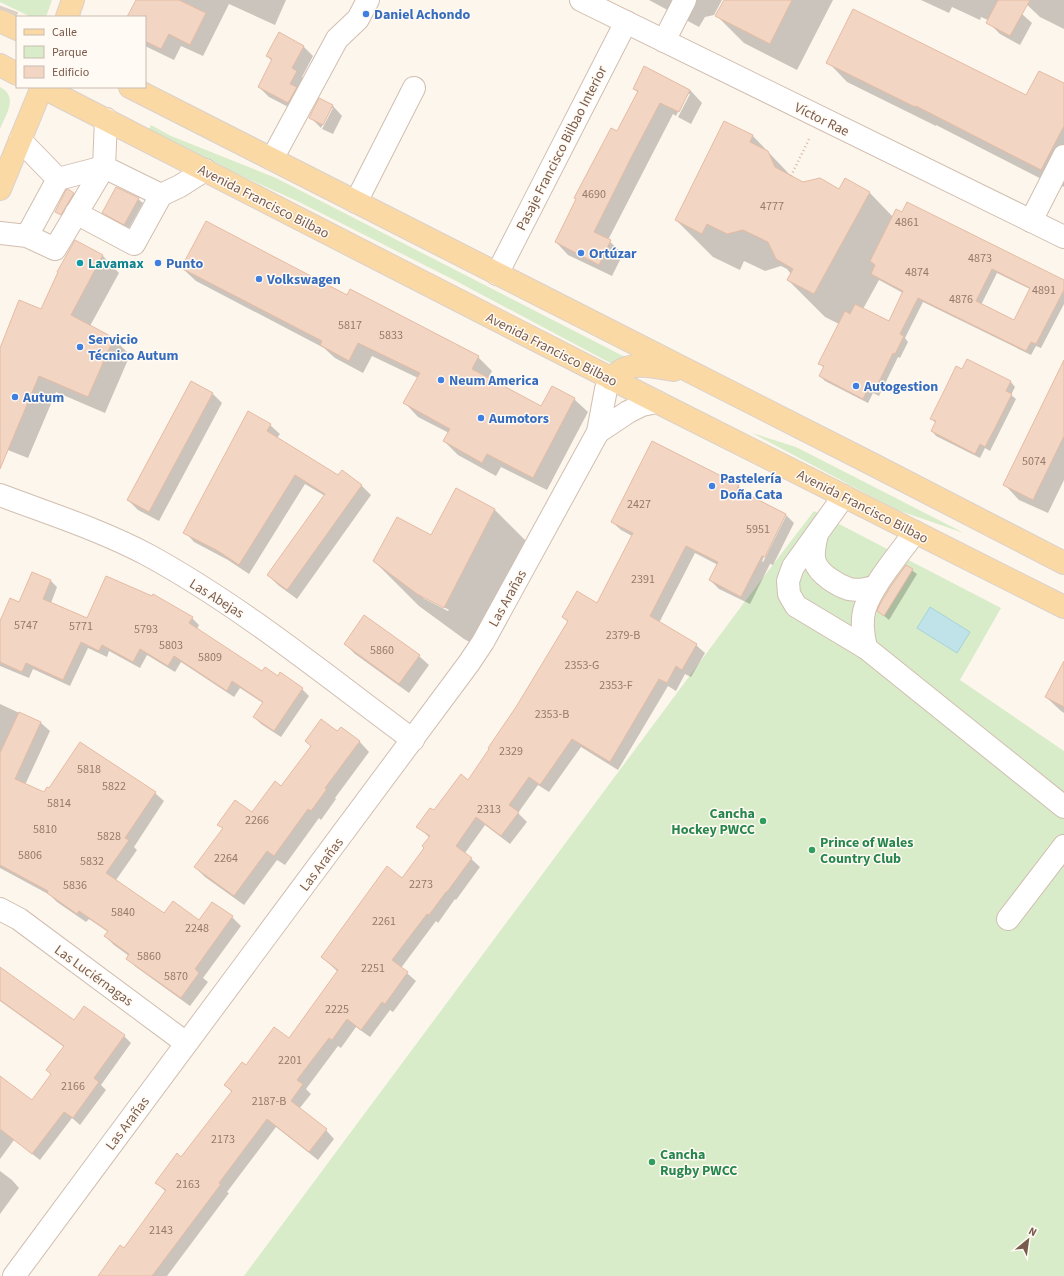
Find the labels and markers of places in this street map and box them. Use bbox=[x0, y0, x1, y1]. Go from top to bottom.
place label: Daniel Achondo bbox=[374, 5, 471, 25]
marker: Daniel Achondo bbox=[361, 9, 371, 19]
place label: Ortúzar bbox=[589, 244, 637, 264]
marker: Ortúzar bbox=[576, 248, 586, 258]
place label: Lavamax bbox=[88, 254, 144, 274]
place label: Punto bbox=[166, 254, 203, 274]
marker: Lavamax bbox=[75, 258, 85, 268]
marker: Punto bbox=[153, 258, 163, 268]
place label: Volkswagen bbox=[266, 270, 341, 290]
marker: Volkswagen bbox=[254, 274, 264, 284]
place label: Servicio Técnico Autum bbox=[88, 330, 178, 366]
marker: Servicio Técnico Autum bbox=[75, 342, 85, 352]
place label: Neum America bbox=[449, 371, 539, 391]
marker: Neum America bbox=[436, 375, 446, 385]
place label: Autogestion bbox=[863, 377, 938, 397]
marker: Autogestion bbox=[851, 381, 861, 391]
place label: Autum bbox=[22, 388, 64, 408]
marker: Autum bbox=[10, 392, 20, 402]
place label: Aumotors bbox=[488, 409, 549, 429]
marker: Aumotors bbox=[476, 413, 486, 423]
place label: Pastelería Doña Cata bbox=[720, 469, 783, 505]
marker: Pastelería Doña Cata bbox=[707, 481, 717, 491]
place label: Cancha Hockey PWCC bbox=[671, 804, 755, 840]
marker: Cancha Hockey PWCC bbox=[758, 816, 768, 826]
place label: Prince of Wales Country Club bbox=[820, 833, 913, 869]
marker: Prince of Wales Country Club bbox=[807, 845, 817, 855]
place label: Cancha Rugby PWCC bbox=[660, 1145, 738, 1181]
marker: Cancha Rugby PWCC bbox=[647, 1157, 657, 1167]

